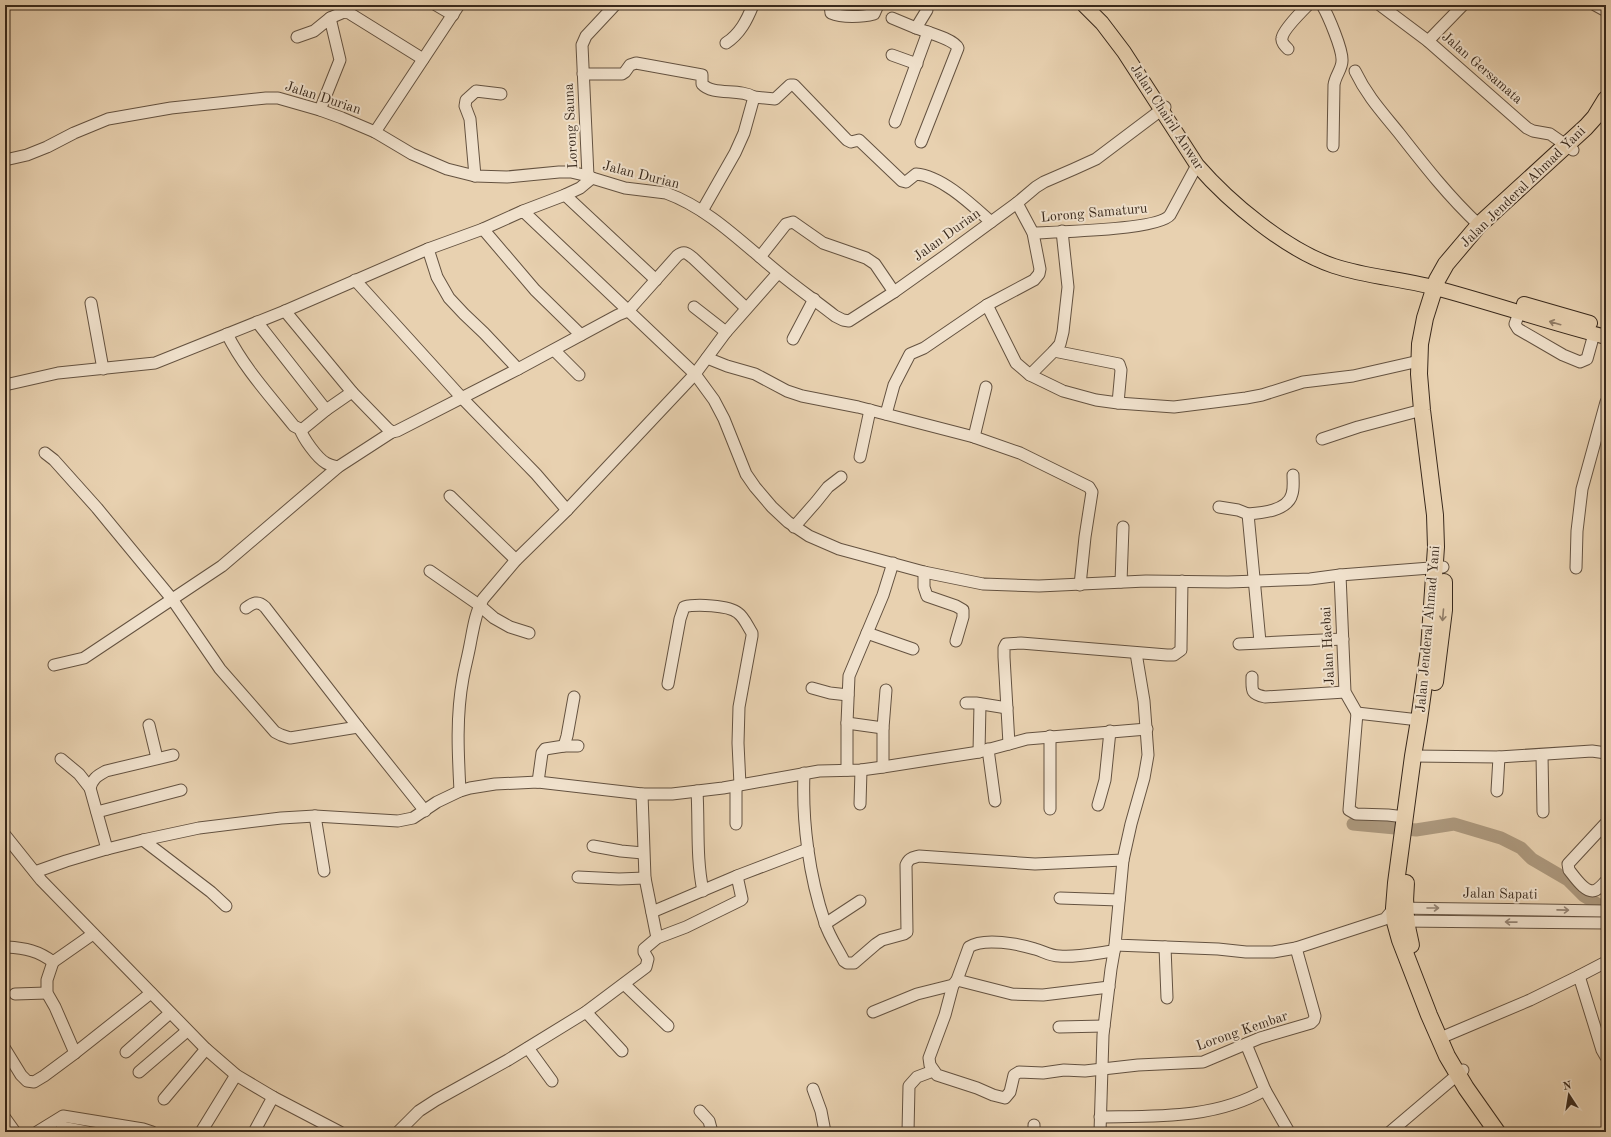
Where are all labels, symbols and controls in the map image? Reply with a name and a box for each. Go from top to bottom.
street label: Jalan Gersamata [1439,29,1525,107]
street label: Jalan Chairil Anwar [1128,62,1206,173]
street label: Jalan Durian [283,79,363,117]
street label: Lorong Sauna [562,83,580,169]
street label: Jalan Jenderal Ahmad Yani [1458,124,1588,250]
street label: Jalan Durian [601,159,681,191]
street label: Lorong Samaturu [1040,201,1149,225]
street label: Jalan Durian [911,206,983,264]
one-way arrow [1548,319,1561,326]
street label: Jalan Jenderal Ahmad Yani [1414,545,1442,713]
street label: Jalan Haebai [1319,606,1337,686]
one-way arrow [1440,608,1447,621]
street label: Jalan Sapati [1462,886,1538,902]
one-way arrow [1426,904,1439,912]
one-way arrow [1556,907,1569,914]
one-way arrow [1505,918,1518,926]
street label: Lorong Kembar [1194,1009,1290,1053]
north arrow [1549,1075,1589,1115]
text: N [1562,1080,1573,1093]

